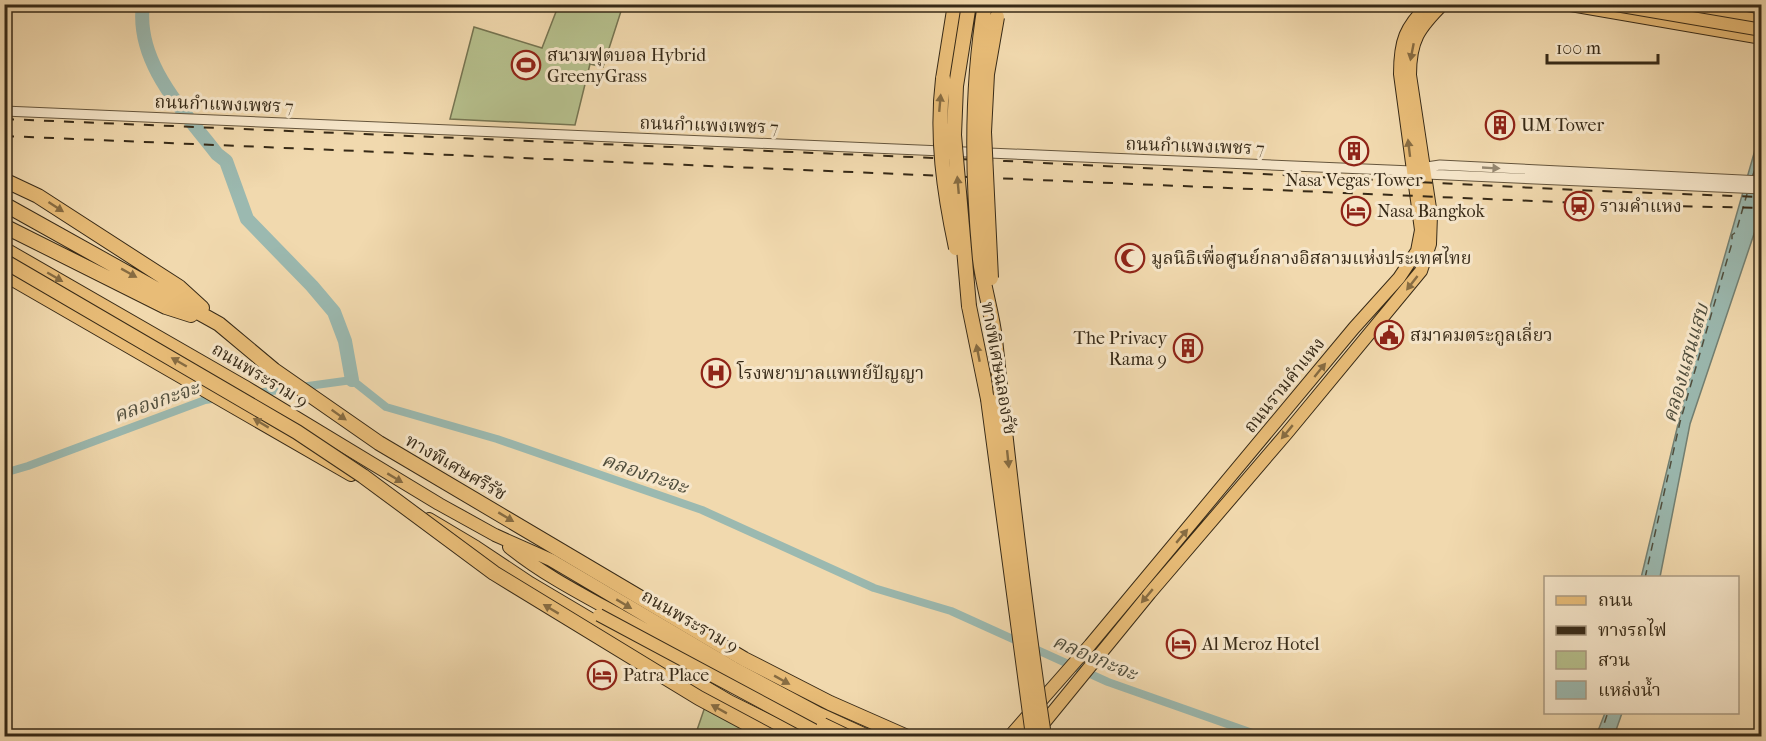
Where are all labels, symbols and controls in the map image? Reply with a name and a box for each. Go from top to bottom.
scale bar [1547,27,1658,65]
text: 100 m [1556,38,1601,59]
one-way arrow [1407,43,1416,62]
place label: สนามฟุตบอล Hybrid GreenyGrass [547,45,706,87]
sports icon: สนามฟุตบอล Hybrid GreenyGrass [510,49,542,81]
street label: ถนนกำแพงเพชร 7 [154,92,294,117]
one-way arrow [935,94,945,113]
building icon: UM Tower [1484,109,1516,141]
street label: ถนนกำแพงเพชร 7 [639,113,779,138]
place label: UM Tower [1521,115,1604,136]
street label: ถนนกำแพงเพชร 7 [1125,134,1265,159]
building icon: Nasa Vegas Tower [1338,135,1370,167]
one-way arrow [1405,138,1414,157]
one-way arrow [1481,163,1500,172]
place label: Nasa Vegas Tower [1285,170,1423,191]
one-way arrow [953,176,963,195]
station icon: รามคำแหง [1563,190,1595,222]
hotel icon: Nasa Bangkok [1340,195,1372,227]
place label: รามคำแหง [1600,196,1682,217]
place label: Nasa Bangkok [1377,201,1485,222]
one-way arrow [48,202,64,213]
mosque icon: มูลนิธิเพื่อศูนย์กลางอิสลามแห่งประเทศไทย [1114,242,1146,274]
place label: มูลนิธิเพื่อศูนย์กลางอิสลามแห่งประเทศไทย [1151,244,1472,269]
one-way arrow [121,268,137,279]
one-way arrow [47,272,63,283]
one-way arrow [1406,275,1418,290]
street label: ทางพิเศษฉลองรัช [977,300,1021,436]
water label: คลองแสนแสบ [1658,300,1714,425]
public building icon: สมาคมตระกูลเลี่ยว [1373,319,1405,351]
place label: สมาคมตระกูลเลี่ยว [1410,321,1553,346]
place label: The Privacy Rama 9 [1074,328,1168,370]
building icon: The Privacy Rama 9 [1172,332,1204,364]
street label: ถนนรามคำแหง [1240,333,1329,437]
street label: ถนนพระราม 9 [208,339,312,412]
one-way arrow [973,343,982,362]
one-way arrow [171,357,187,368]
hospital icon: โรงพยาบาลแพทย์ปัญญา [700,357,732,389]
place label: โรงพยาบาลแพทย์ปัญญา [736,360,924,384]
one-way arrow [1313,363,1326,378]
water label: คลองกะจะ [110,375,204,427]
one-way arrow [332,409,347,421]
one-way arrow [252,418,269,428]
one-way arrow [1281,424,1294,439]
street label: ทางพิเศษศรีรัช [402,430,510,505]
water label: คลองกะจะ [599,448,693,500]
one-way arrow [1003,450,1013,469]
one-way arrow [387,472,403,483]
one-way arrow [498,511,514,522]
one-way arrow [1175,529,1188,544]
legend [1544,576,1739,714]
street label: ถนนพระราม 9 [638,585,742,658]
one-way arrow [1141,589,1153,604]
text: ถนน [1598,590,1633,611]
one-way arrow [616,598,632,609]
one-way arrow [542,604,559,614]
text: ทางรถไฟ [1598,618,1667,641]
hotel icon: Al Meroz Hotel [1165,628,1197,660]
water label: คลองกะจะ [1049,629,1143,686]
place label: Al Meroz Hotel [1201,634,1319,655]
text: สวน [1598,650,1630,671]
hotel icon: Patra Place [586,659,618,691]
place label: Patra Place [623,665,709,686]
one-way arrow [774,675,791,685]
text: แหล่งน้ำ [1598,676,1661,701]
one-way arrow [711,703,727,714]

